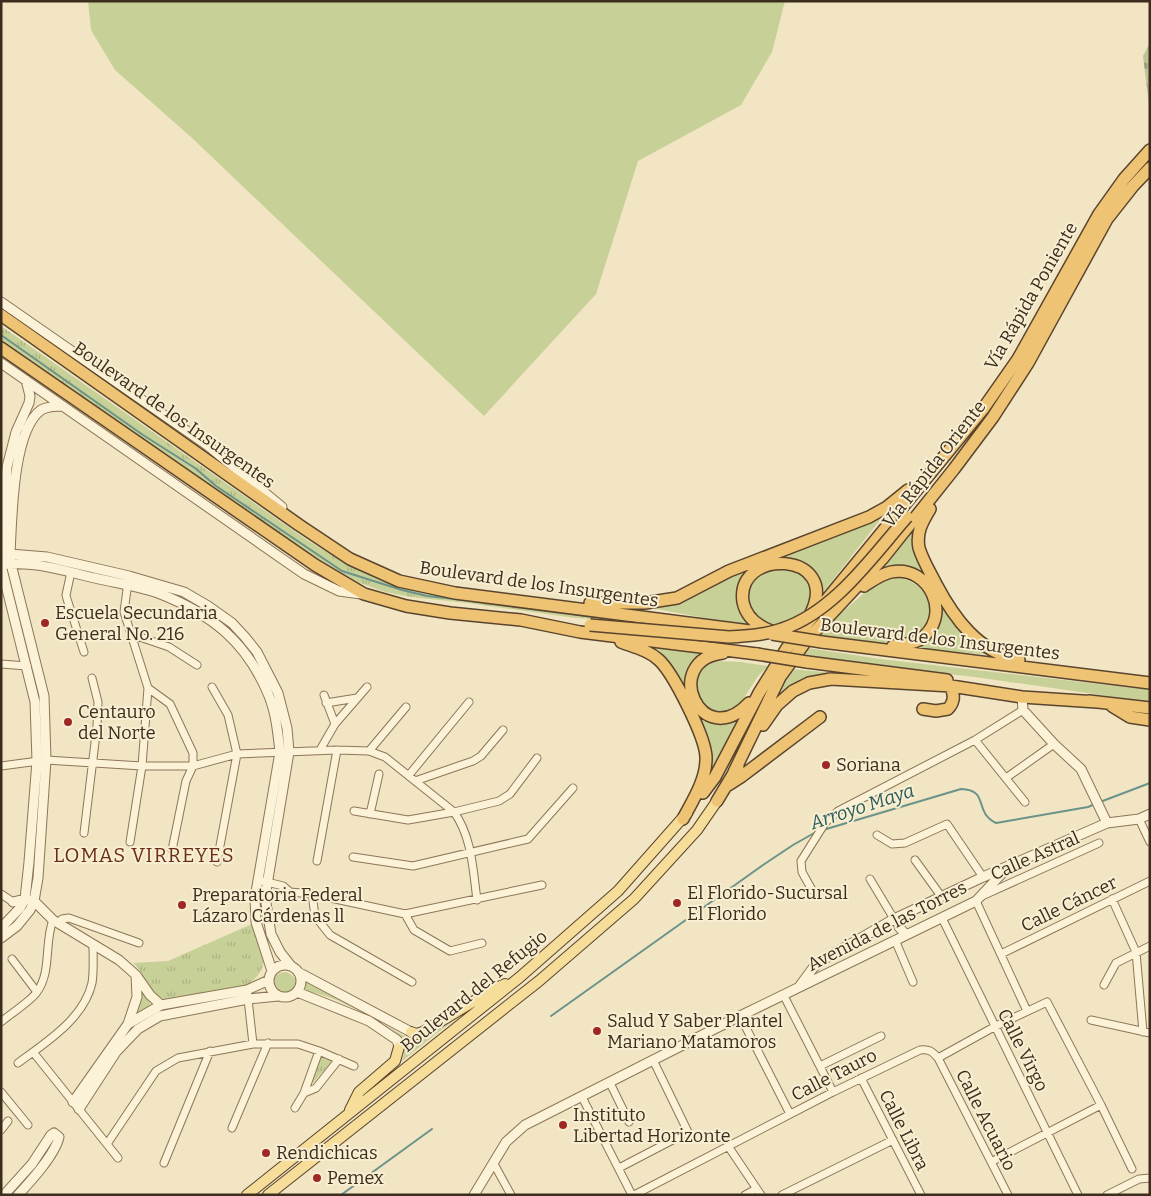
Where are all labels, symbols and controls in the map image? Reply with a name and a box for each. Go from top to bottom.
street label: Vía Rápida Poniente [980,218,1082,374]
street label: Boulevard de los Insurgentes [69,337,279,493]
street label: Vía Rápida Oriente [878,396,990,532]
street label: Boulevard de los Insurgentes [418,556,660,612]
place label: Escuela Secundaria General No. 216 [55,602,218,645]
street label: Boulevard de los Insurgentes [819,613,1061,665]
marker: Escuela Secundaria General No. 216 [39,617,51,629]
place label: Centauro del Norte [78,701,156,744]
marker: Centauro del Norte [62,716,74,728]
place label: Soriana [836,754,901,776]
marker: Soriana [820,759,832,771]
water label: Arroyo Maya [806,779,917,834]
street label: Calle Astral [987,827,1083,885]
district label: LOMAS VIRREYES [53,843,235,867]
street label: Calle Cáncer [1017,871,1121,937]
street label: Avenida de las Torres [803,876,971,976]
place label: El Florido-Sucursal El Florido [687,882,848,925]
place label: Preparatoria Federal Lázaro Cárdenas ll [192,884,363,927]
marker: El Florido-Sucursal El Florido [671,897,683,909]
marker: Preparatoria Federal Lázaro Cárdenas ll [176,899,188,911]
street label: Boulevard del Refugio [396,925,552,1057]
street label: Calle Virgo [993,1005,1053,1095]
place label: Salud Y Saber Plantel Mariano Matamoros [607,1010,783,1053]
marker: Salud Y Saber Plantel Mariano Matamoros [591,1025,603,1037]
street label: Calle Tauro [787,1044,881,1106]
street label: Calle Acuario [951,1066,1021,1174]
street label: Calle Libra [874,1086,934,1174]
place label: Instituto Libertad Horizonte [573,1104,731,1147]
marker: Instituto Libertad Horizonte [557,1119,569,1131]
place label: Rendichicas [276,1142,378,1164]
marker: Rendichicas [260,1147,272,1159]
place label: Pemex [327,1167,384,1189]
marker: Pemex [311,1172,323,1184]

